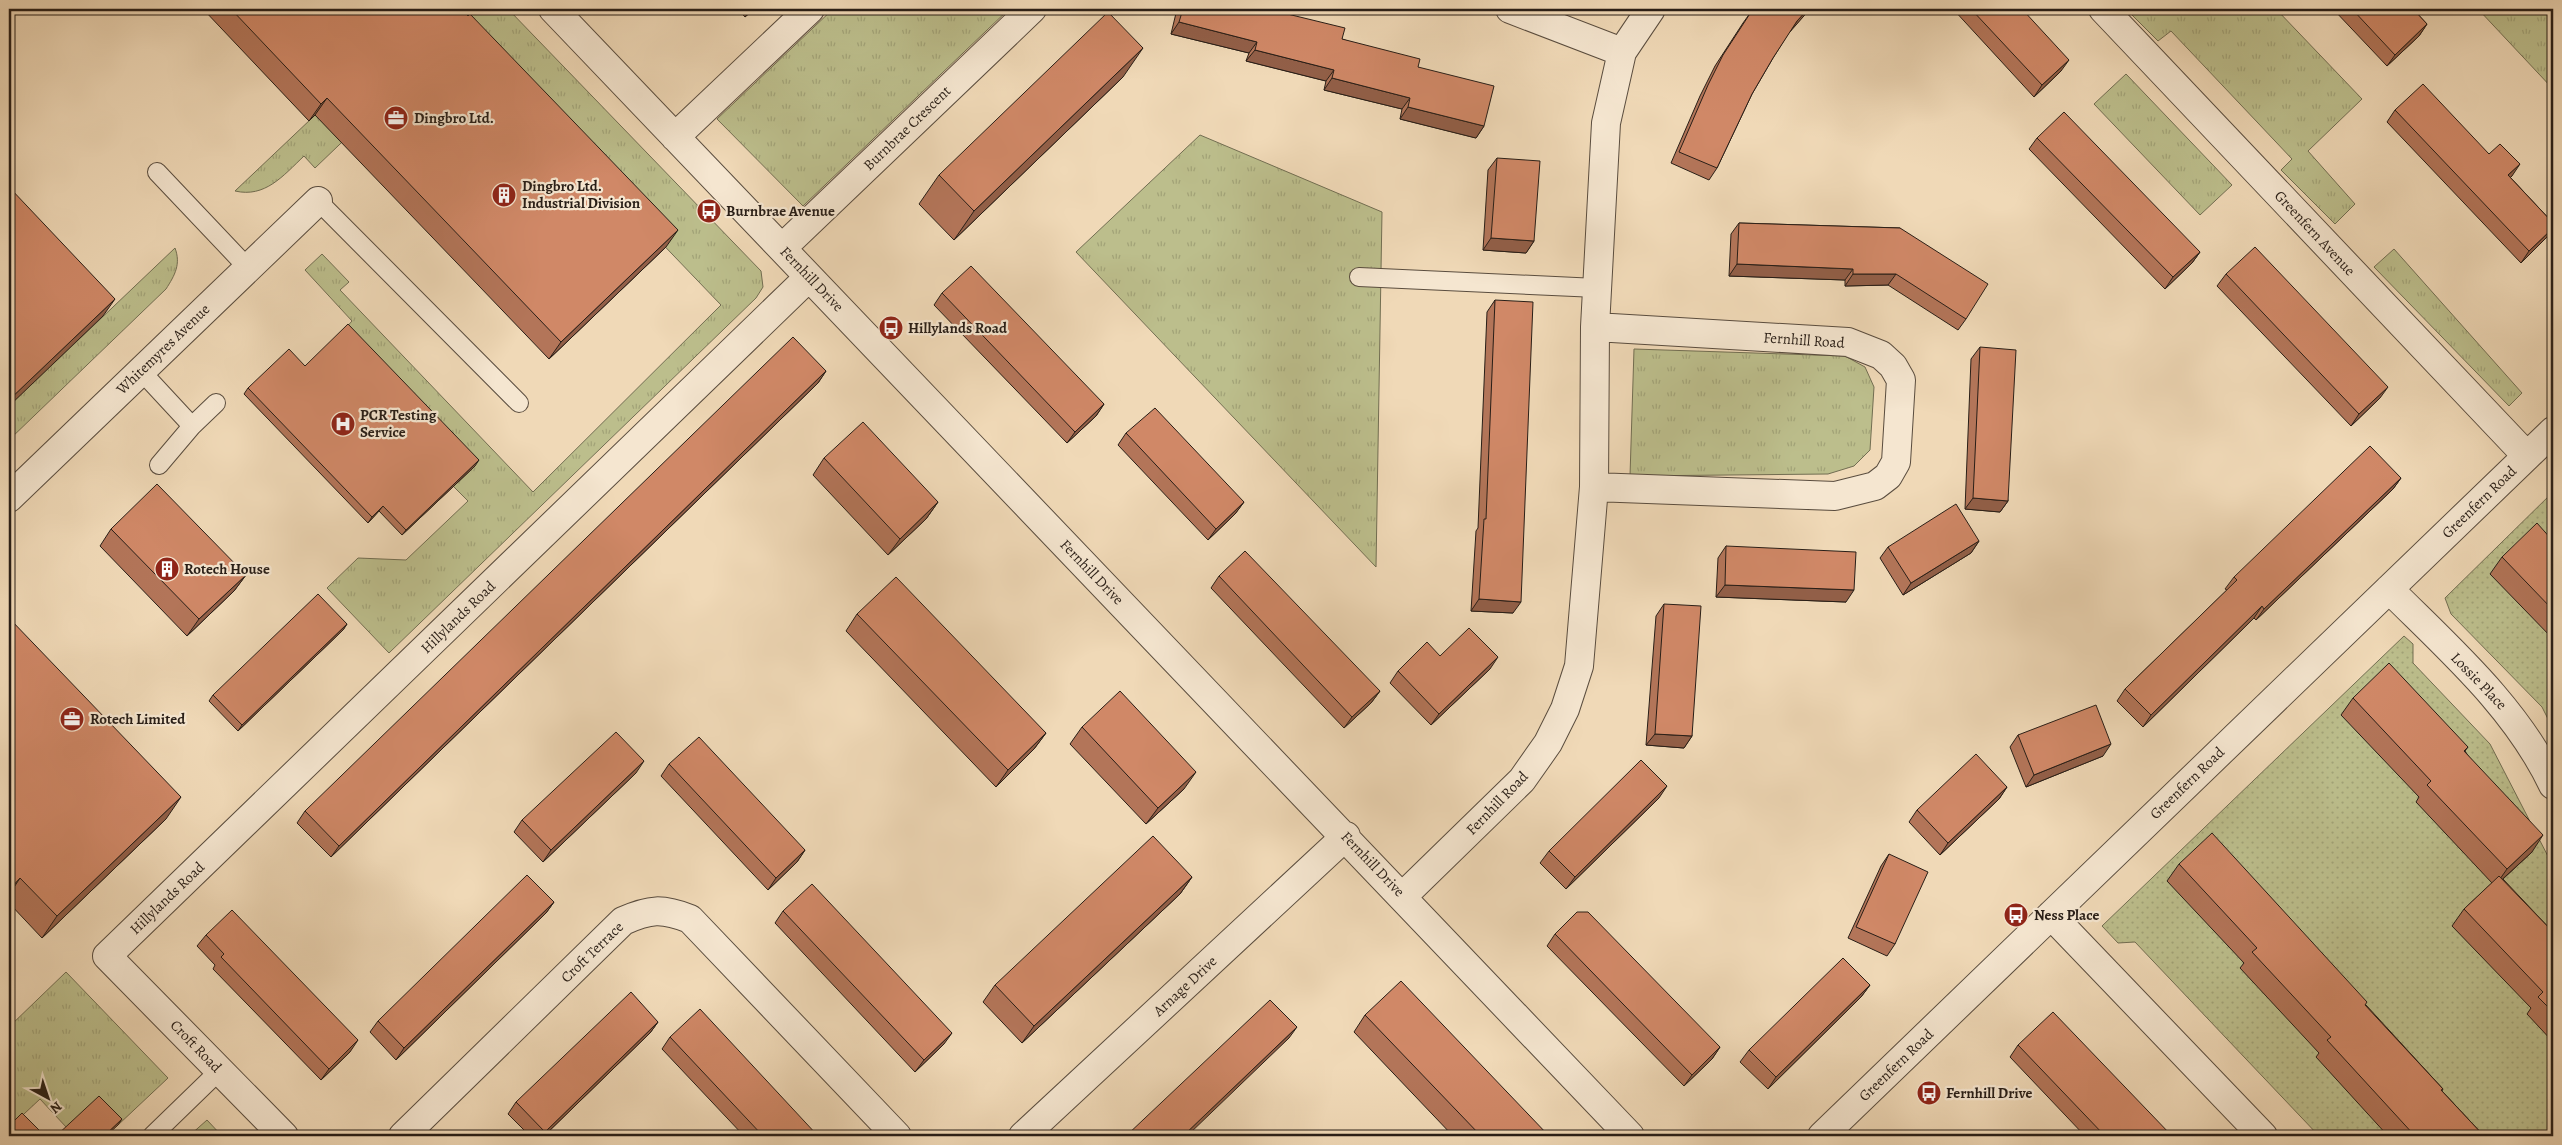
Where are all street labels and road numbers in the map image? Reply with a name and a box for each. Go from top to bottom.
street label: Burnbrae Crescent [859,81,955,175]
street label: Greenfern Avenue [2270,186,2360,280]
street label: Fernhill Drive [776,242,849,316]
street label: Whitemyres Avenue [111,299,214,399]
street label: Fernhill Road [1763,327,1846,353]
street label: Greenfern Road [2437,461,2521,543]
street label: Fernhill Drive [1056,535,1129,609]
street label: Hillylands Road [416,576,500,658]
street label: Lossie Place [2447,648,2512,714]
street label: Greenfern Road [2145,742,2229,824]
street label: Fernhill Road [1462,766,1533,839]
street label: Fernhill Drive [1337,827,1410,901]
street label: Hillylands Road [125,857,209,939]
street label: Croft Terrace [556,917,628,987]
street label: Arnage Drive [1148,951,1221,1021]
street label: Croft Road [166,1015,227,1077]
street label: Greenfern Road [1854,1024,1938,1106]

